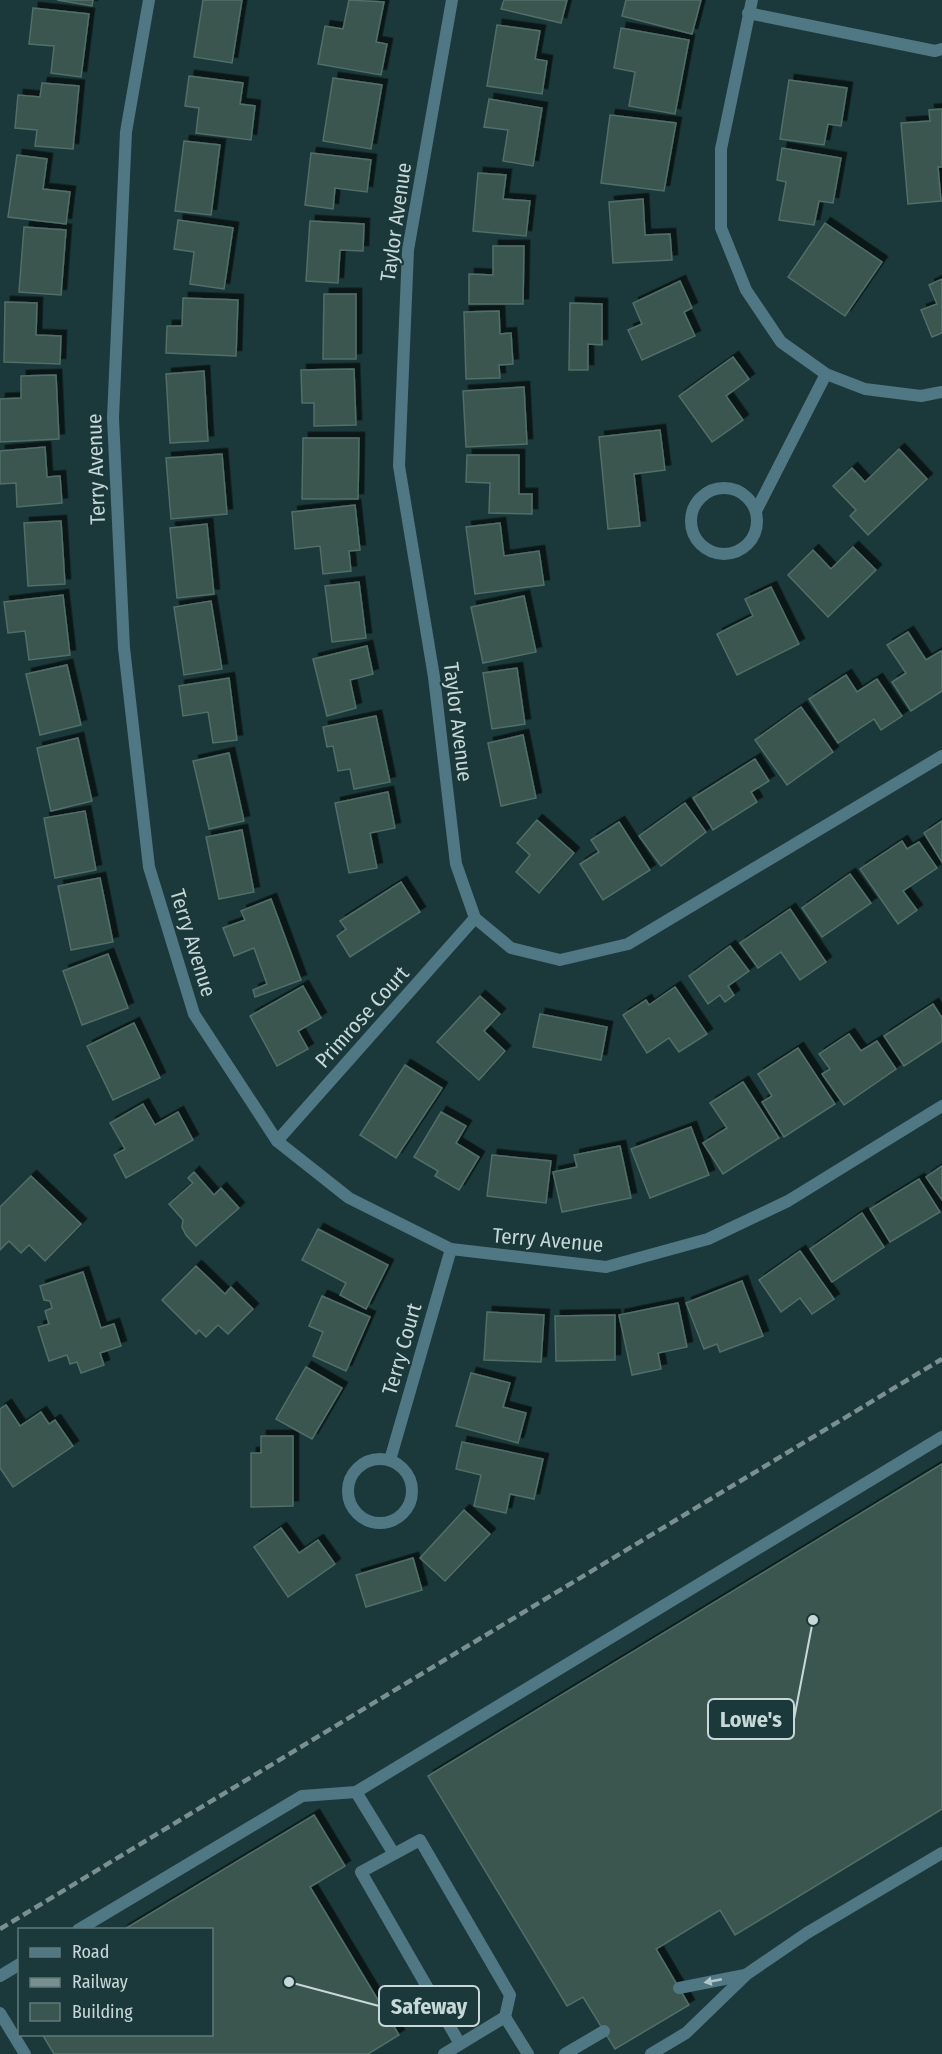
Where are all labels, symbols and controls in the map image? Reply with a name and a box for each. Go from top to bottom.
street label: Taylor Avenue [375,161,417,283]
street label: Terry Avenue [81,413,111,525]
street label: Taylor Avenue [438,661,478,783]
street label: Terry Avenue [164,886,222,1000]
street label: Primrose Court [310,961,415,1073]
street label: Terry Avenue [492,1222,604,1258]
street label: Terry Court [376,1300,428,1398]
callout: Lowe's [708,1699,794,1739]
text: Lowe's [720,1706,782,1733]
legend [18,1928,213,2036]
text: Road [72,1941,109,1963]
text: Railway [72,1971,128,1993]
one-way arrow [703,1977,722,1986]
callout: Safeway [379,1986,479,2026]
text: Safeway [391,1993,468,2020]
text: Building [72,2001,133,2023]

